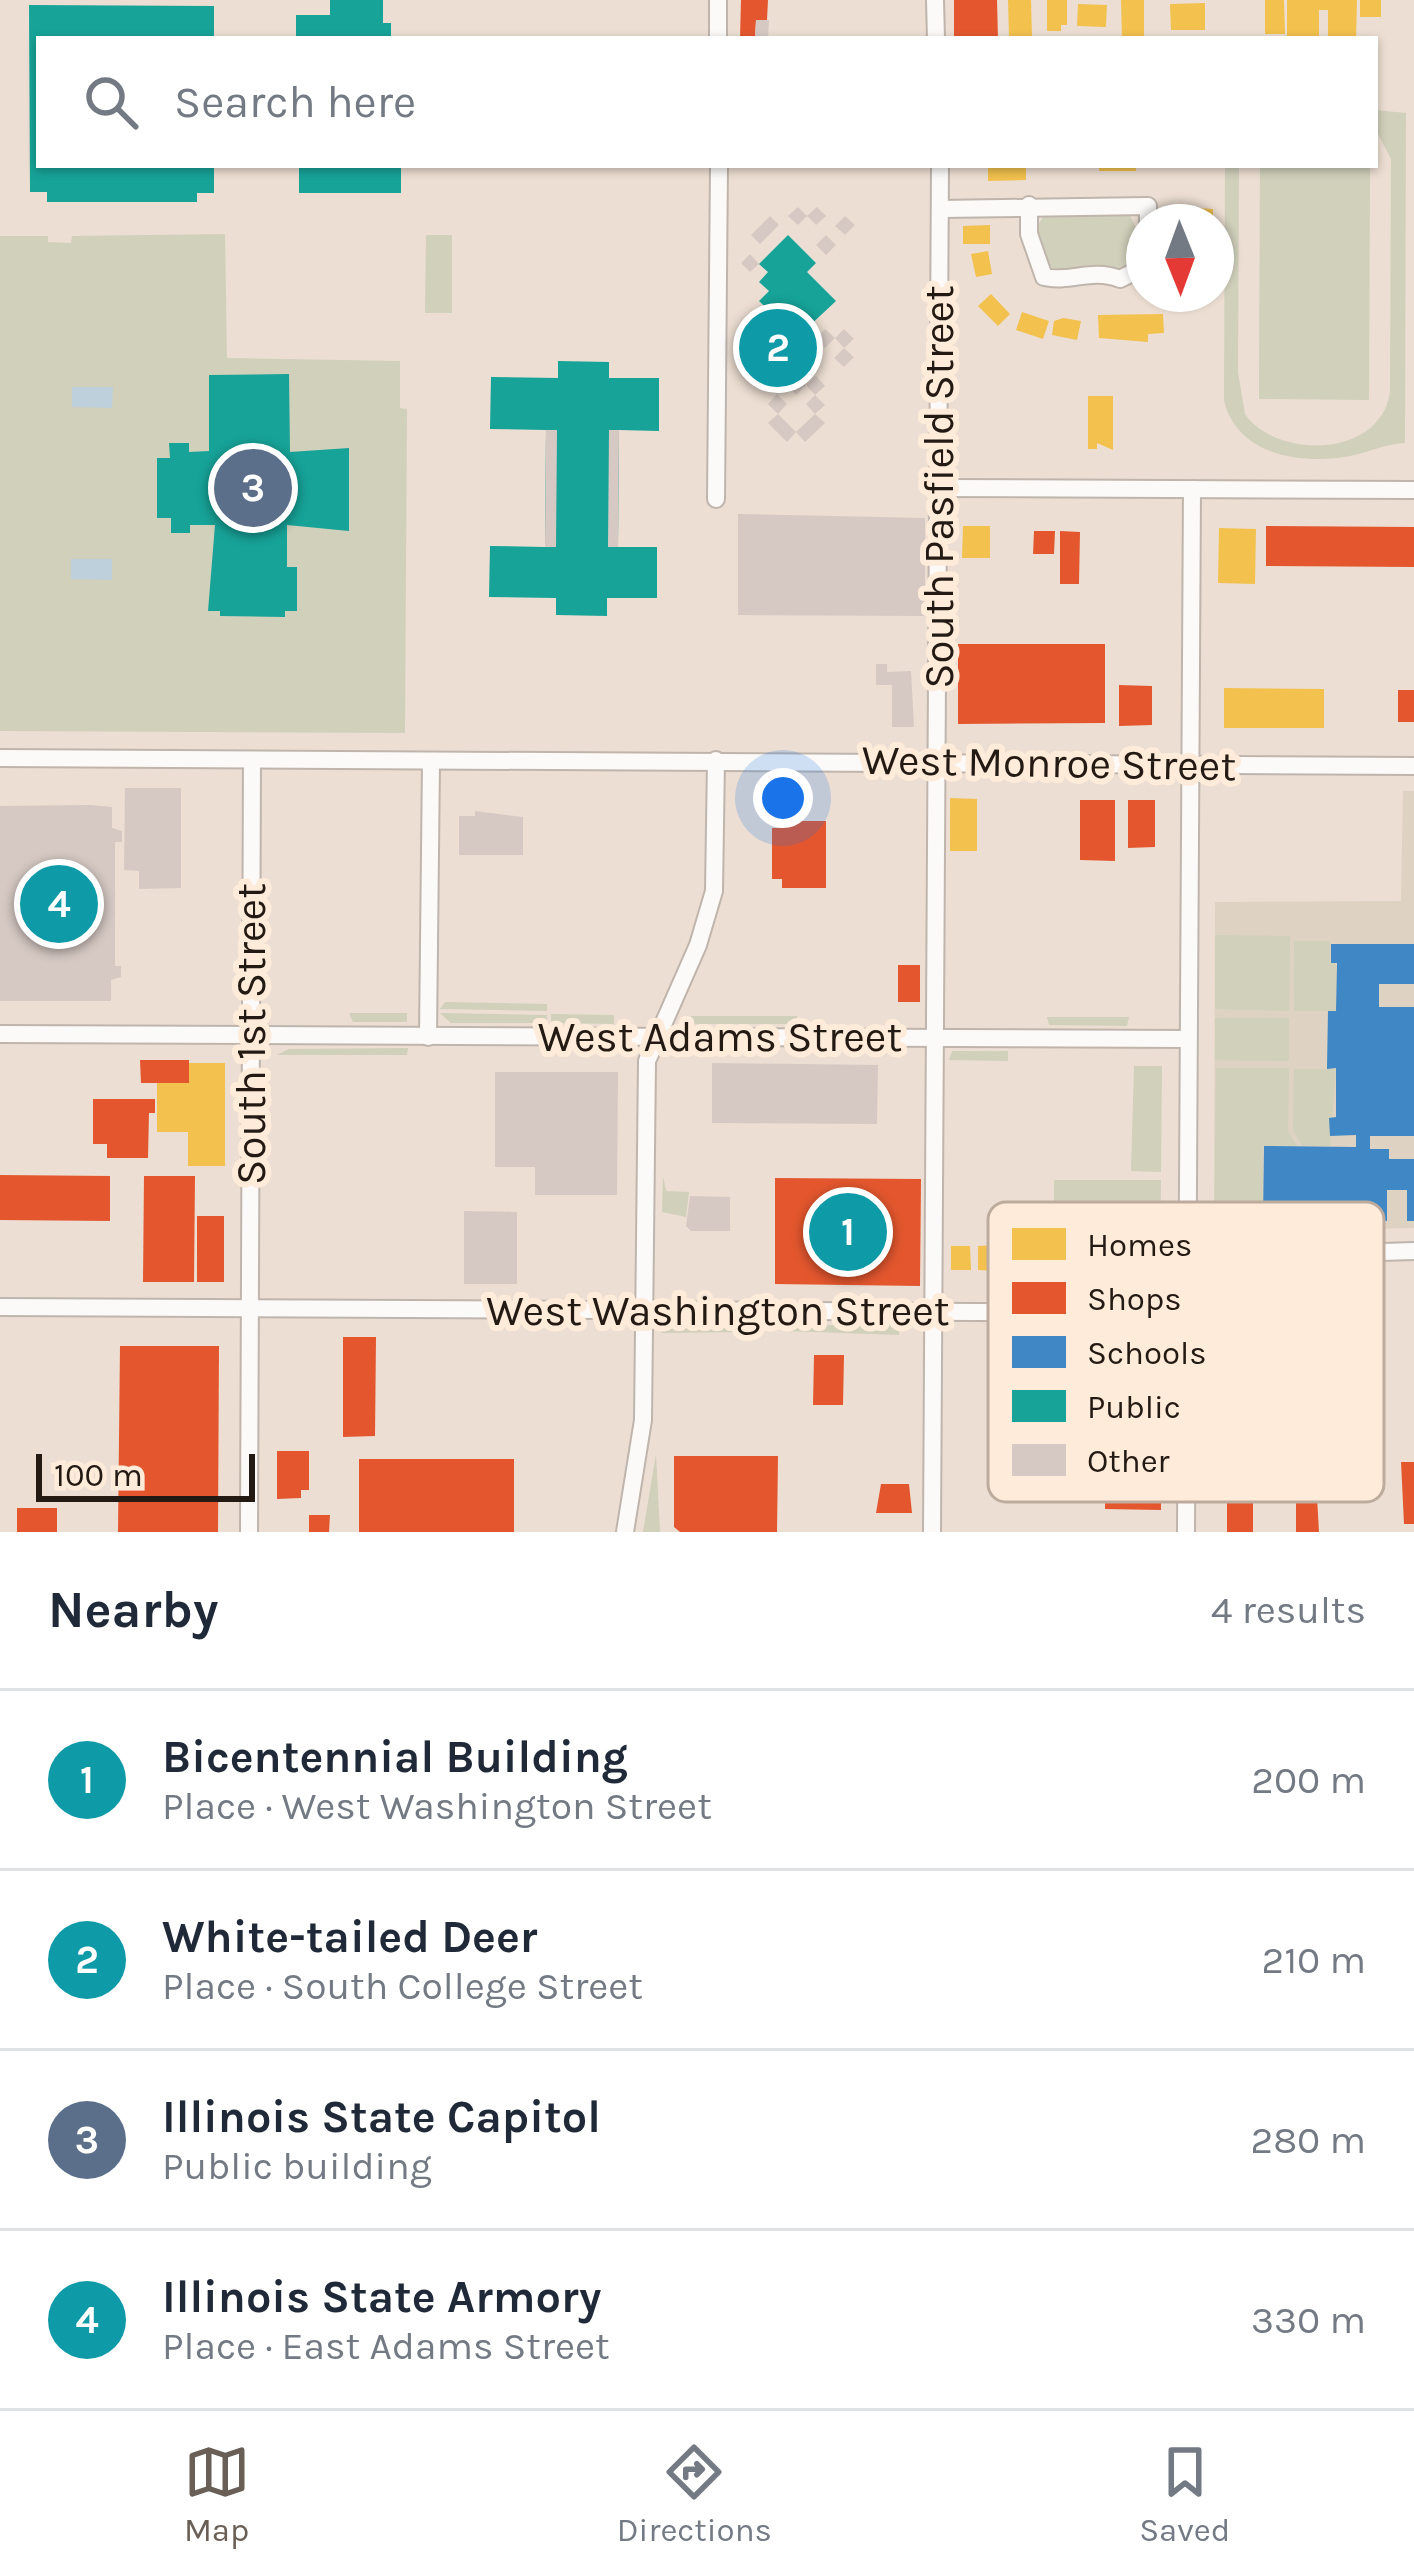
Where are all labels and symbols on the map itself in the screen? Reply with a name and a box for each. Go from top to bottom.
north arrow [1126,204,1234,312]
street label: South Pasfield Street [914,285,964,689]
pin: 2 [739,303,817,393]
pin: 3 [214,443,292,533]
street label: West Monroe Street [861,735,1237,791]
your location [753,768,813,828]
pin: 4 [20,859,98,949]
street label: South 1st Street [226,883,276,1185]
street label: West Adams Street [538,1012,902,1062]
pin: 1 [809,1187,887,1277]
legend [988,1202,1384,1502]
text: Homes [1087,1226,1192,1264]
text: Shops [1087,1280,1182,1318]
street label: West Washington Street [486,1286,950,1336]
text: Schools [1087,1334,1207,1372]
text: Public [1087,1388,1181,1426]
text: Other [1087,1442,1170,1480]
scale bar [36,1448,255,1501]

